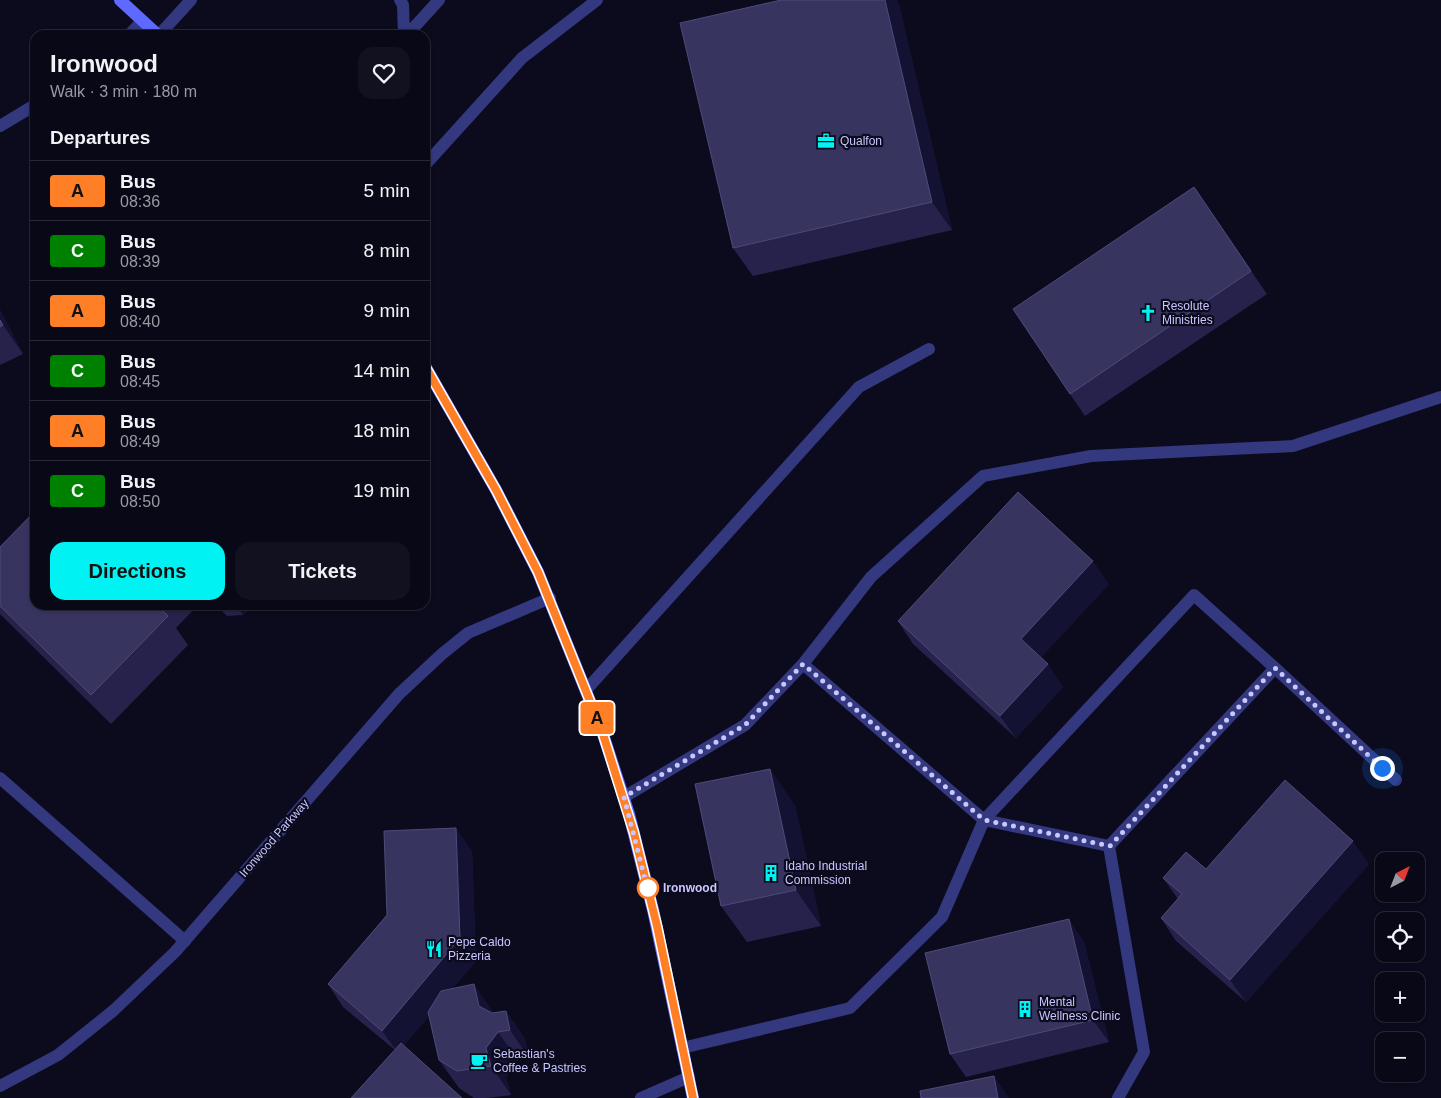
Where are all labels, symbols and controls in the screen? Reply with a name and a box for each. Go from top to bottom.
button: heart [358,47,410,99]
text: Ironwood [50,50,158,77]
text: Walk · 3 min · 180 m [50,83,197,100]
text: Departures [50,127,150,148]
office icon: Qualfon [816,131,836,151]
place label: Qualfon [840,134,882,148]
text: Bus [120,171,156,192]
text: 5 min [364,180,410,201]
text: A [71,181,84,201]
text: 08:36 [120,193,160,210]
text: Bus [120,231,156,252]
text: 8 min [364,240,410,261]
text: C [71,241,84,261]
text: 08:39 [120,253,160,270]
text: Bus [120,291,156,312]
place label: Resolute Ministries [1162,299,1213,327]
text: 9 min [364,300,410,321]
text: A [71,301,84,321]
church icon: Resolute Ministries [1138,303,1158,323]
text: 08:40 [120,313,160,330]
text: Bus [120,351,156,372]
text: 14 min [353,360,410,381]
text: C [71,361,84,381]
text: 08:45 [120,373,160,390]
text: Bus [120,411,156,432]
text: 18 min [353,420,410,441]
text: A [71,421,84,441]
text: 08:49 [120,433,160,450]
text: Bus [120,471,156,492]
text: 19 min [353,480,410,501]
text: C [71,481,84,501]
text: 08:50 [120,493,160,510]
button: Directions [50,542,225,600]
button: Tickets [235,542,410,600]
line badge: A [581,702,613,734]
text: A [591,708,604,728]
your location [1370,756,1395,781]
street label: Ironwood Parkway [236,796,312,880]
north arrow [1375,852,1425,902]
map controls [1375,852,1425,1082]
place label: Idaho Industrial Commission [785,859,867,887]
building icon: Idaho Industrial Commission [761,863,781,883]
marker: Ironwood [637,877,659,899]
place label: Ironwood [663,881,717,895]
button: locate [1375,912,1425,962]
place label: Pepe Caldo Pizzeria [448,935,511,963]
restaurant icon: Pepe Caldo Pizzeria [424,939,444,959]
button: + [1375,972,1425,1022]
place label: Mental Wellness Clinic [1039,995,1120,1023]
building icon: Mental Wellness Clinic [1015,999,1035,1019]
button: − [1375,1032,1425,1082]
place label: Sebastian's Coffee & Pastries [493,1047,586,1075]
cafe icon: Sebastian's Coffee & Pastries [469,1051,489,1071]

